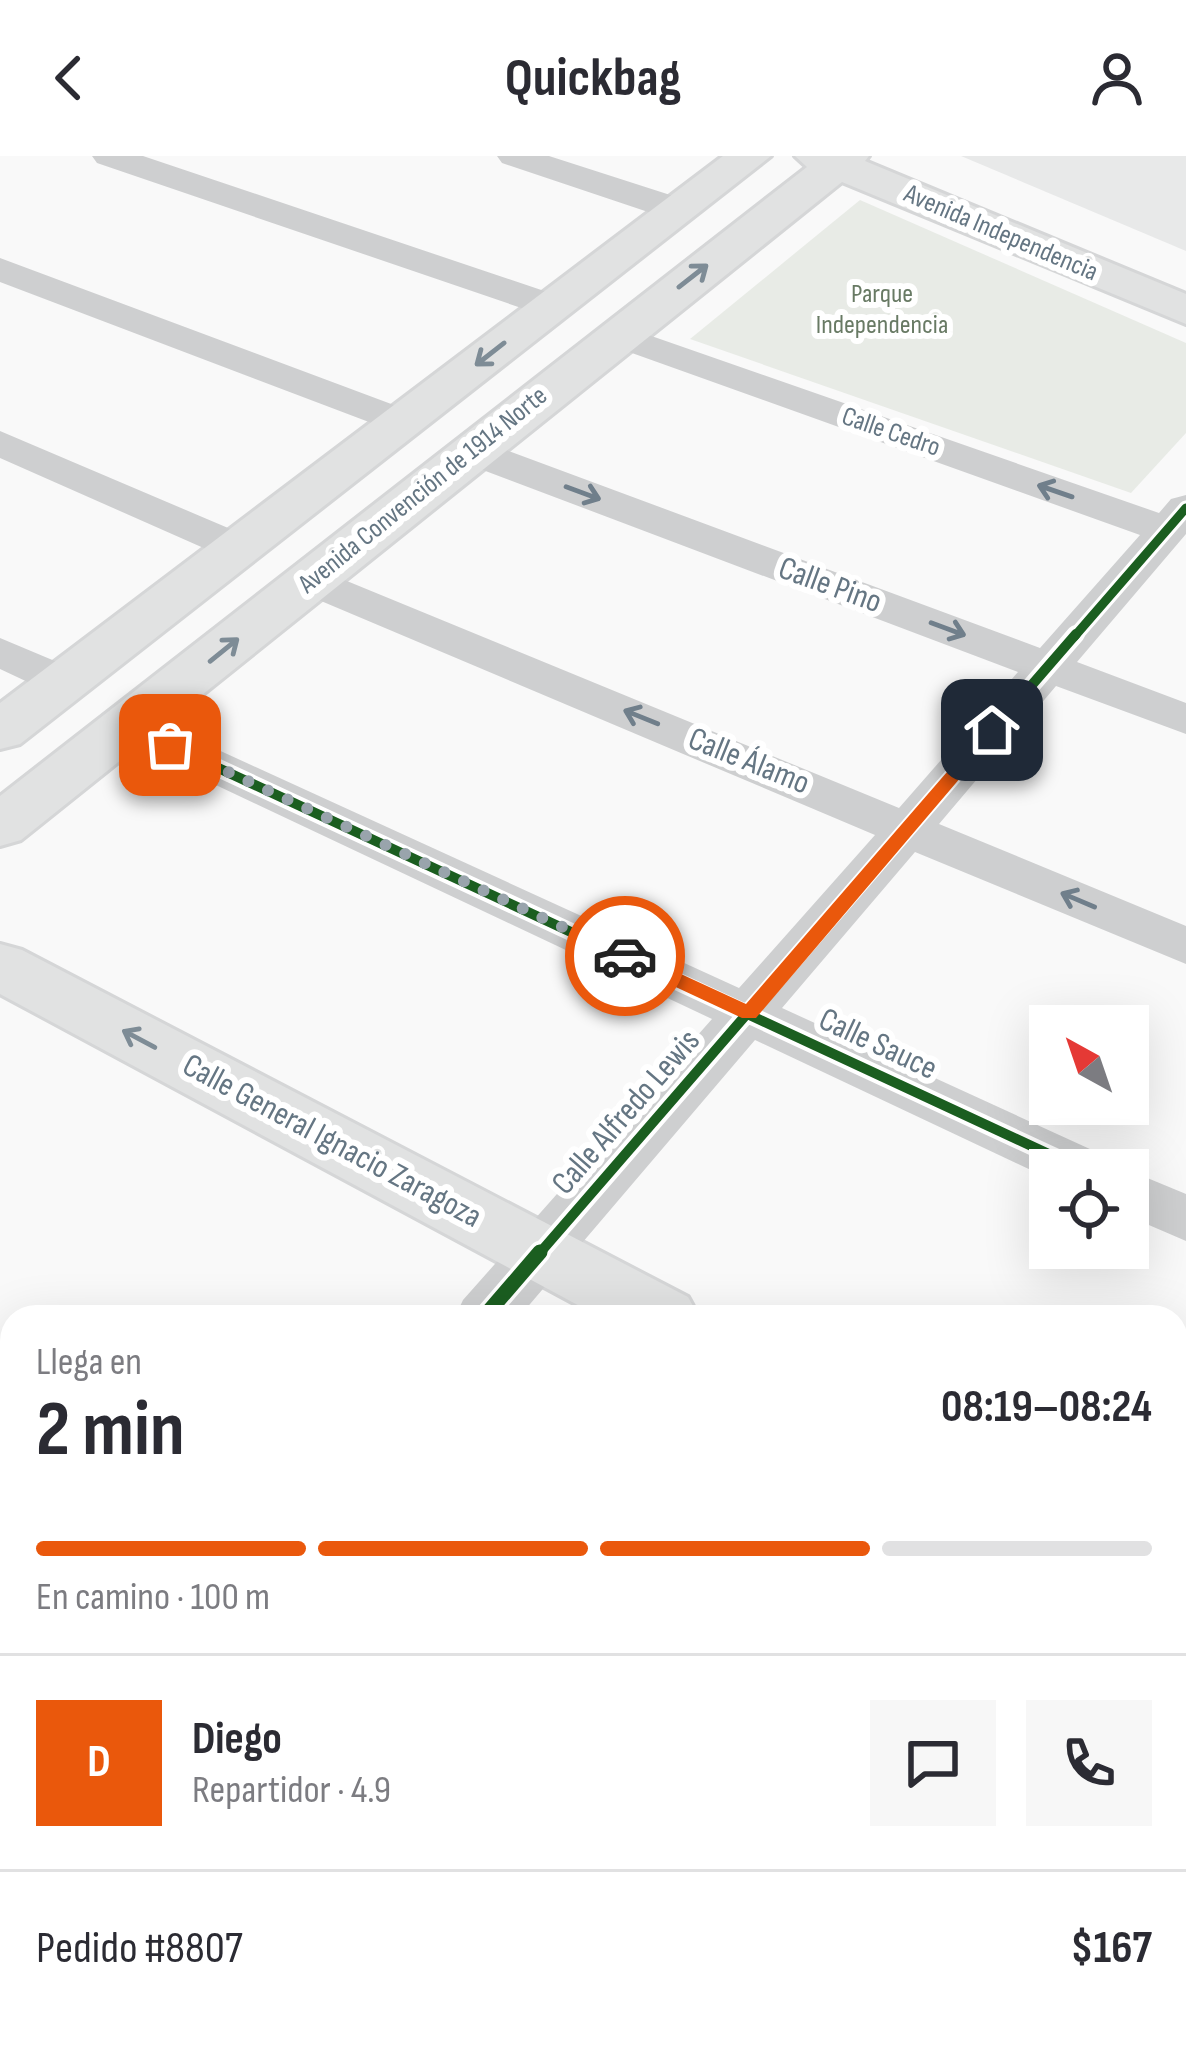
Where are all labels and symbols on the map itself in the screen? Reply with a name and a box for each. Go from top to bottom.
street label: Avenida Independencia [898,177,1103,288]
one-way arrow [677,263,709,290]
park label: Parque Independencia [816,278,948,341]
one-way arrow [475,340,507,367]
street label: Avenida Convención de 1914 Norte [291,380,554,601]
street label: Calle Cedro [838,400,944,464]
one-way arrow [1038,479,1075,500]
one-way arrow [563,484,600,505]
street label: Calle Pino [773,548,887,622]
one-way arrow [929,619,966,641]
one-way arrow [207,637,239,664]
pin [941,679,1043,781]
pin [119,694,221,796]
one-way arrow [623,705,660,726]
street label: Calle Álamo [683,719,815,803]
one-way arrow [1061,888,1098,909]
courier [565,896,685,1016]
street label: Calle Sauce [812,999,944,1089]
north arrow [1029,1005,1149,1125]
street label: Calle Alfredo Lewis [543,1021,709,1203]
one-way arrow [123,1027,158,1050]
street label: Calle General Ignacio Zaragoza [176,1045,488,1237]

